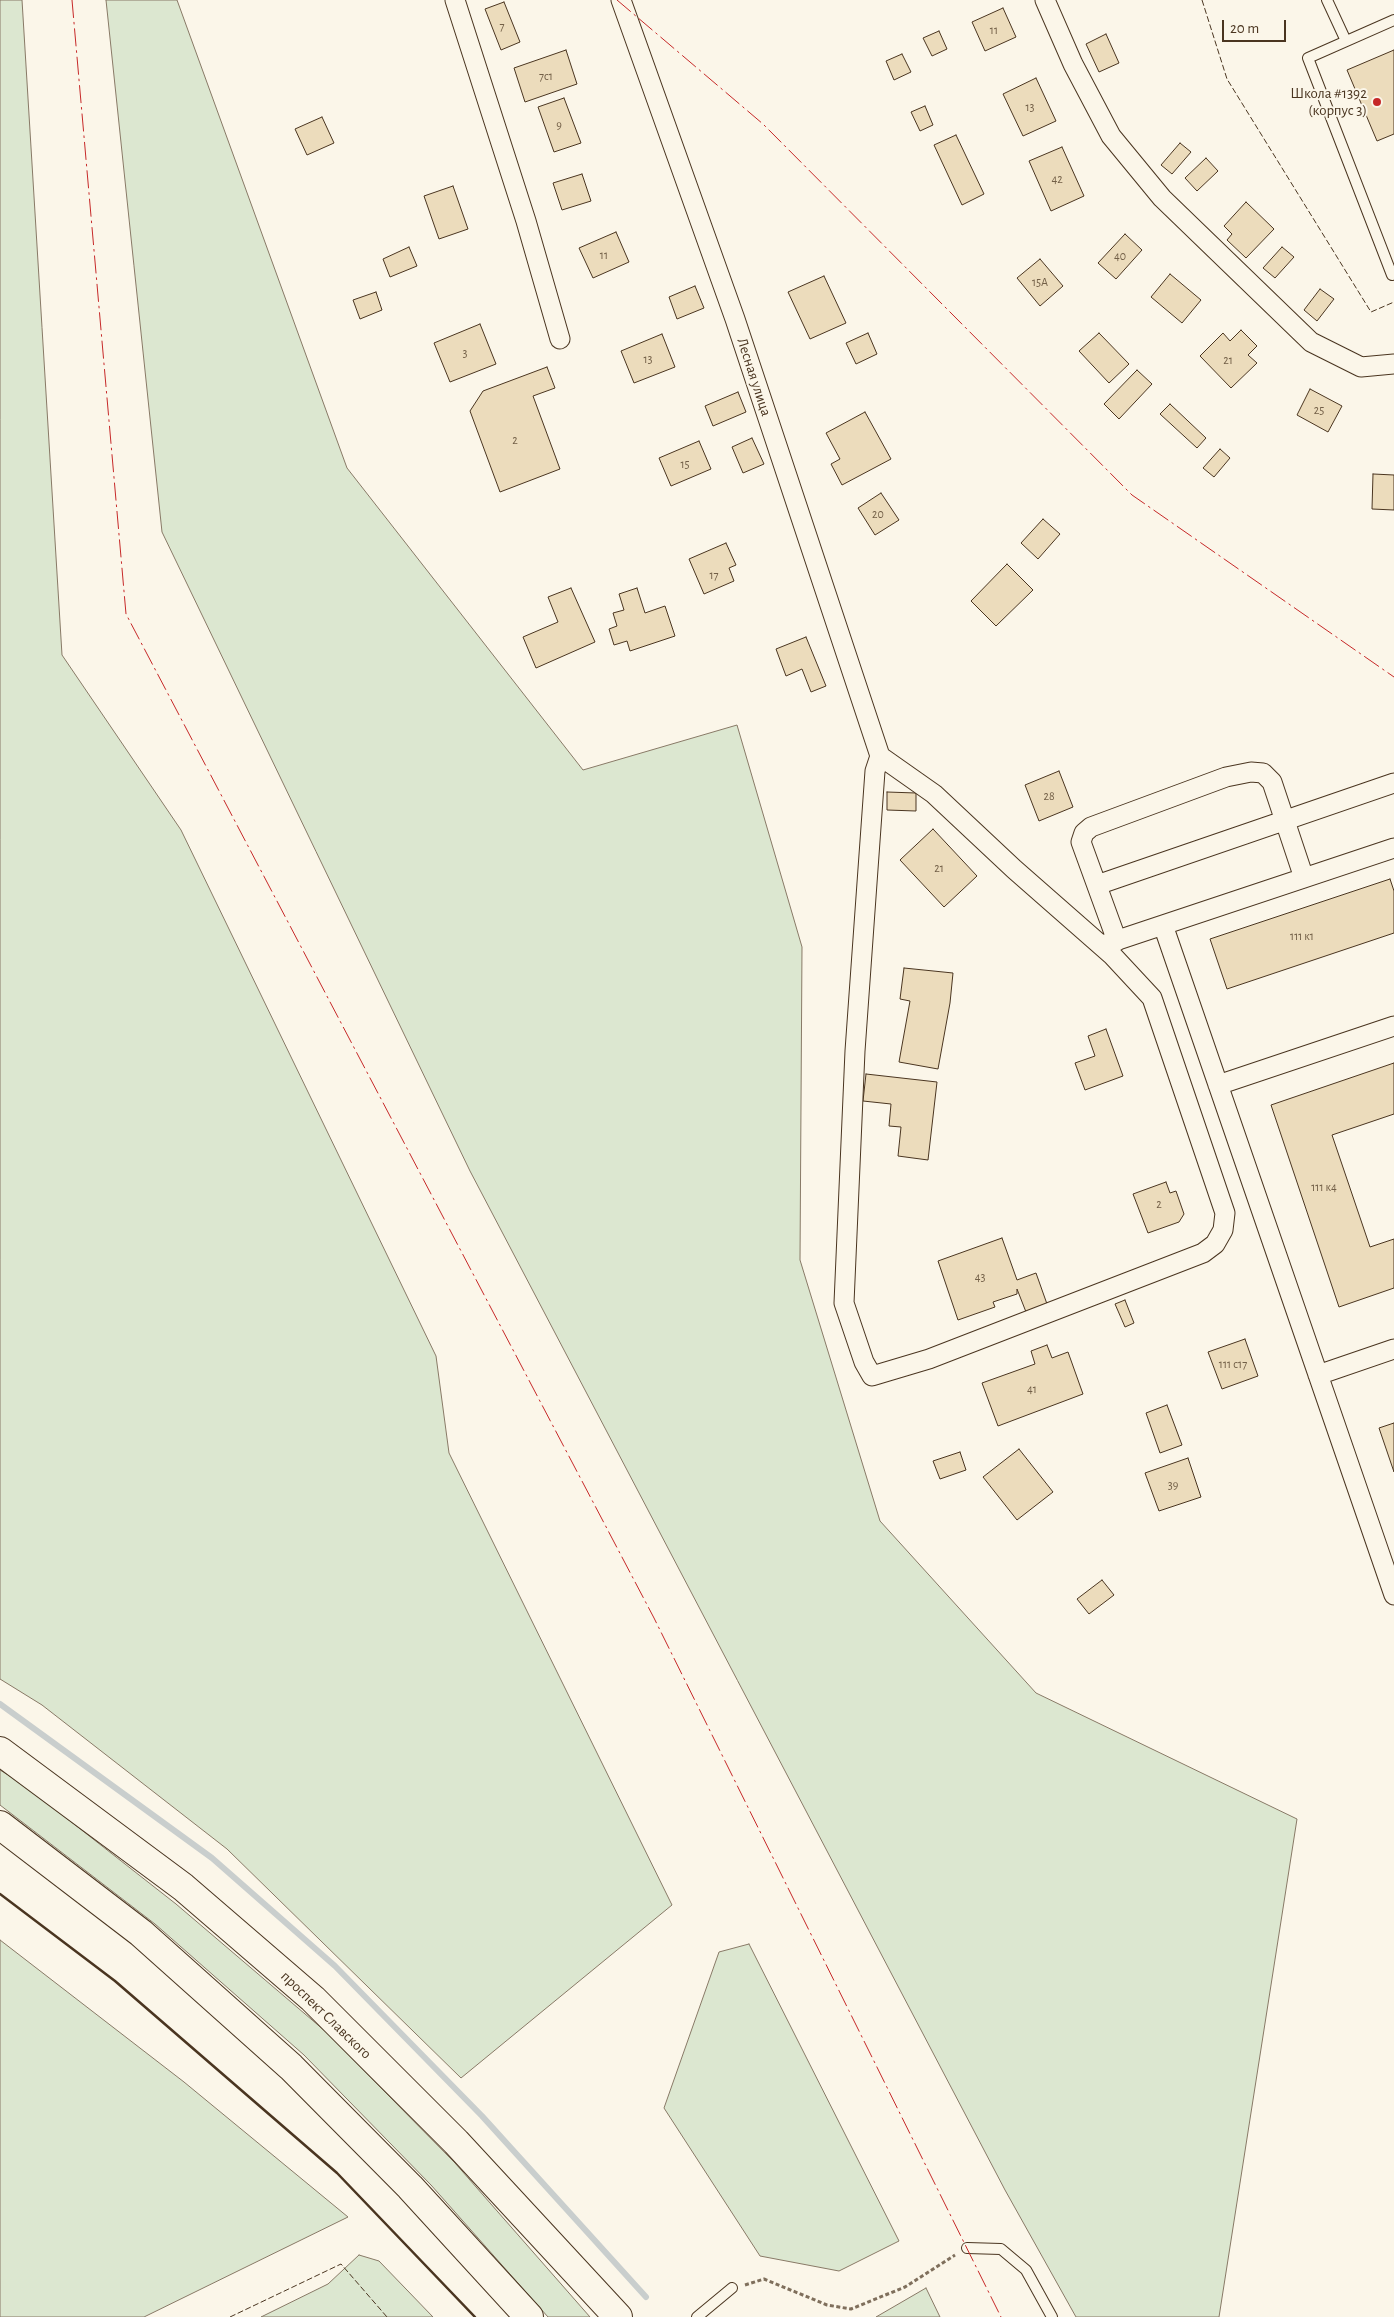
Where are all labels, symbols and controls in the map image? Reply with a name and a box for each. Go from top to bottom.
scale bar [1224,10,1288,42]
house number: 7 [499,19,505,33]
text: 20 m [1230,21,1259,36]
house number: 11 [990,23,998,37]
house number: 7с1 [539,69,553,83]
place label: Школа #1392 (корпус 3) [1290,84,1367,119]
marker: Школа #1392 (корпус 3) [1371,96,1383,108]
house number: 13 [1025,100,1035,114]
house number: 9 [556,118,562,132]
house number: 42 [1051,172,1063,186]
house number: 11 [600,248,608,262]
house number: 40 [1114,249,1126,263]
house number: 15А [1032,275,1048,289]
street label: Лесная улица [733,336,775,418]
house number: 3 [463,346,467,360]
house number: 13 [643,352,653,366]
house number: 21 [1223,353,1233,367]
house number: 25 [1314,403,1324,417]
house number: 2 [512,433,518,447]
house number: 15 [680,457,690,471]
house number: 20 [872,507,884,521]
house number: 17 [709,568,719,582]
house number: 28 [1043,789,1055,803]
house number: 21 [934,861,944,875]
house number: 111 к1 [1290,929,1314,943]
house number: 111 к4 [1311,1180,1337,1194]
house number: 2 [1156,1197,1162,1211]
house number: 43 [975,1270,985,1284]
house number: 111 с17 [1219,1357,1247,1371]
house number: 41 [1027,1382,1037,1396]
house number: 39 [1168,1478,1178,1492]
street label: проспект Славского [277,1967,375,2063]

